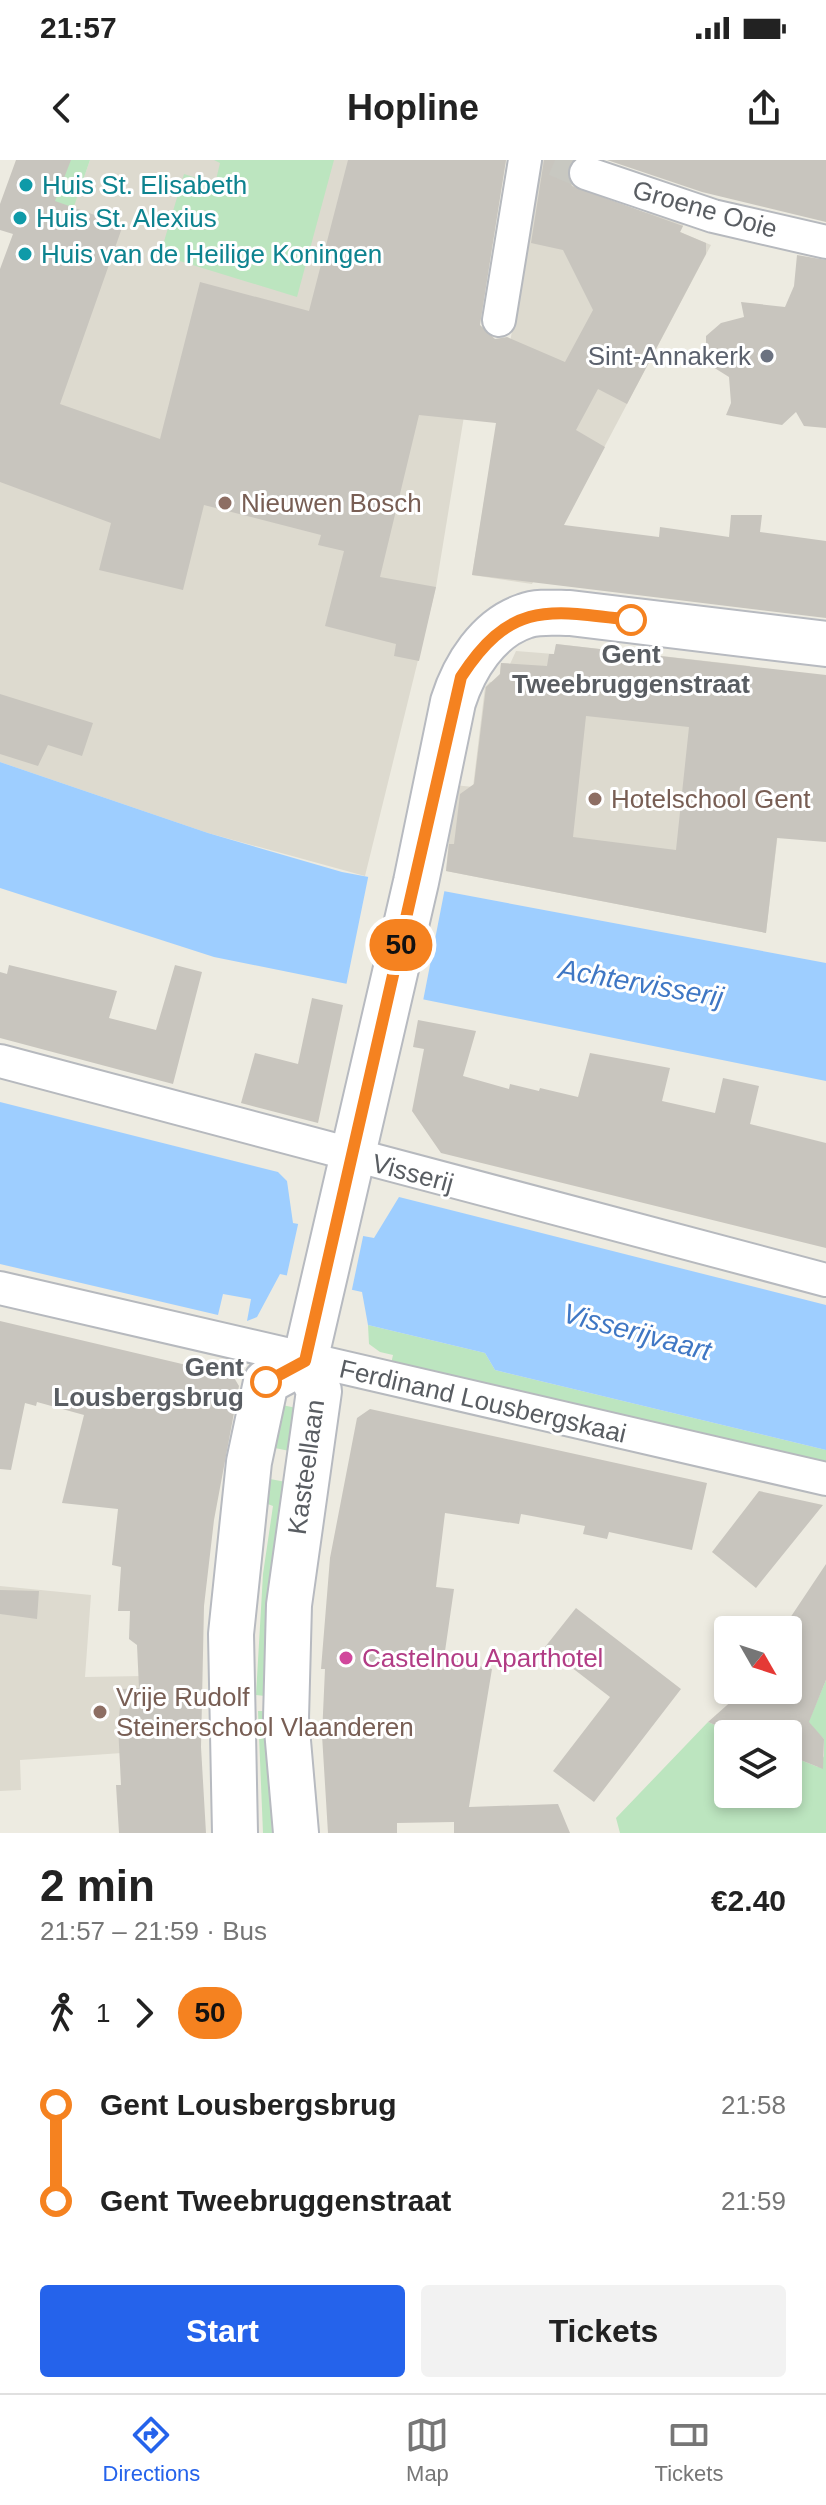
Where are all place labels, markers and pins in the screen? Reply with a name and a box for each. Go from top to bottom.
place label: Huis St. Elisabeth [42,170,247,200]
marker: Huis St. Elisabeth [17,176,35,194]
place label: Huis St. Alexius [36,203,217,233]
marker: Huis St. Alexius [11,209,29,227]
place label: Huis van de Heilige Koningen [41,239,382,269]
marker: Huis van de Heilige Koningen [16,245,34,263]
place label: Sint-Annakerk [588,341,752,371]
marker: Sint-Annakerk [758,347,776,365]
place label: Nieuwen Bosch [241,488,422,518]
marker: Nieuwen Bosch [216,494,234,512]
marker: Gent Tweebruggenstraat [616,605,646,635]
place label: Gent Tweebruggenstraat [512,639,750,699]
place label: Hotelschool Gent [611,784,811,814]
marker: Hotelschool Gent [586,790,604,808]
place label: Gent Lousbergsbrug [53,1352,244,1412]
marker: Gent Lousbergsbrug [251,1367,281,1397]
place label: Castelnou Aparthotel [362,1643,603,1673]
marker: Castelnou Aparthotel [337,1649,355,1667]
place label: Vrije Rudolf Steinerschool Vlaanderen [116,1682,414,1742]
marker: Vrije Rudolf Steinerschool Vlaanderen [91,1703,109,1721]

